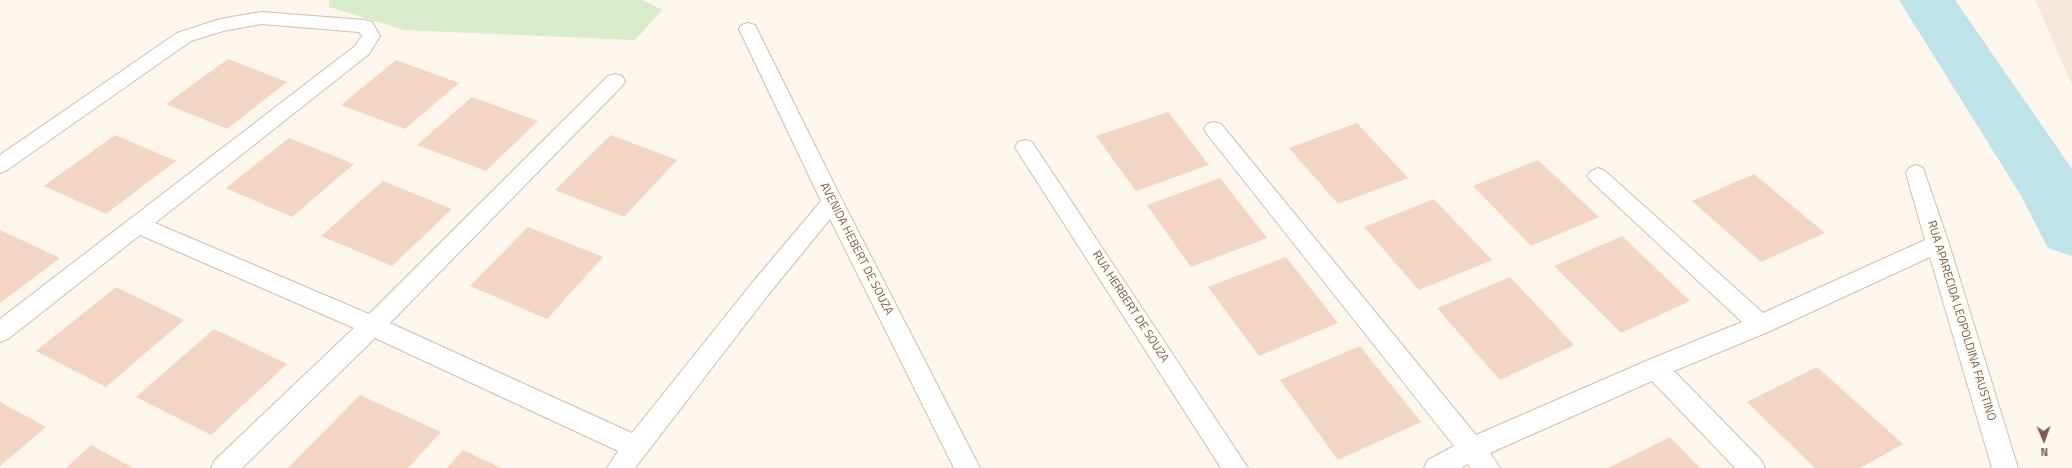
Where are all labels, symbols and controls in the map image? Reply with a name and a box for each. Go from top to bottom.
street label: AVENIDA HEBERT DE SOUZA [816,180,896,318]
street label: RUA APARECIDA LEOPOLDINA FAUSTINO [1924,219,1998,423]
street label: RUA HERBERT DE SOUZA [1089,249,1171,365]
north arrow [2024,420,2064,460]
text: N [2040,444,2049,460]

